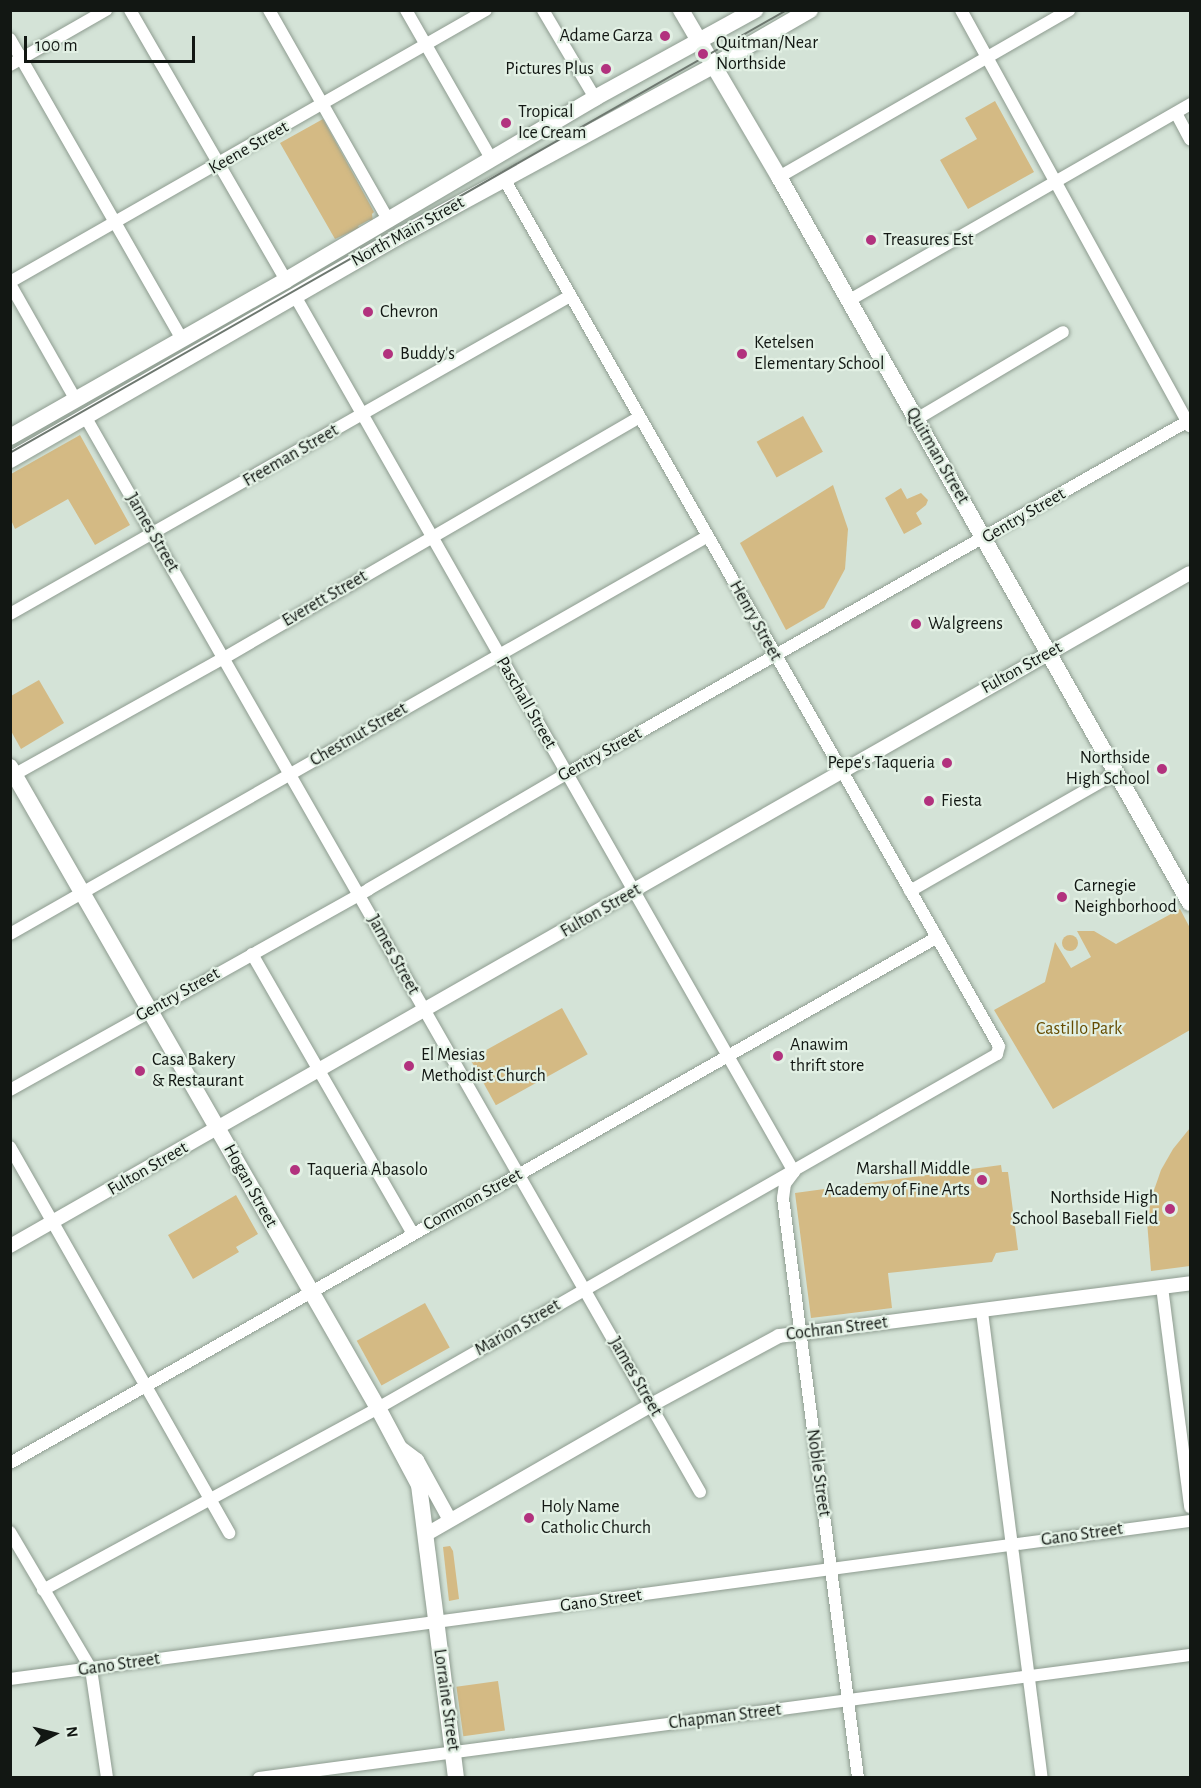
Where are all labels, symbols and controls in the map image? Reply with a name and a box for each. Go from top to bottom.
scale bar [27,24,198,62]
place label: Adame Garza [559,25,653,47]
marker: Adame Garza [658,29,672,43]
place label: Quitman/Near Northside [716,33,818,76]
text: 100 m [35,37,78,55]
marker: Quitman/Near Northside [694,45,712,63]
place label: Pictures Plus [505,58,594,80]
marker: Pictures Plus [599,62,613,76]
place label: Tropical Ice Cream [518,102,586,144]
street label: Keene Street [205,116,293,180]
marker: Tropical Ice Cream [499,116,513,130]
street label: North Main Street [348,192,468,272]
place label: Treasures Est [883,229,974,251]
marker: Treasures Est [864,233,878,247]
place label: Chevron [380,301,438,323]
marker: Chevron [361,305,375,319]
place label: Ketelsen Elementary School [754,333,884,376]
place label: Buddy's [400,343,455,365]
marker: Buddy's [381,347,395,361]
marker: Ketelsen Elementary School [735,347,749,361]
street label: Quitman Street [901,404,973,508]
street label: Freeman Street [239,420,343,492]
street label: Gentry Street [978,483,1070,549]
street label: James Street [121,489,183,577]
street label: Everett Street [279,566,371,632]
street label: Henry Street [724,577,786,665]
place label: Walgreens [928,613,1003,635]
marker: Walgreens [909,617,923,631]
street label: Fulton Street [978,637,1066,699]
street label: Paschall Street [491,653,561,753]
street label: Chestnut Street [306,698,412,772]
street label: Gentry Street [554,723,646,787]
place label: Northside High School [1066,748,1150,790]
place label: Pepe's Taqueria [827,752,935,774]
marker: Pepe's Taqueria [940,756,954,770]
marker: Northside High School [1155,762,1169,776]
place label: Fiesta [941,790,982,812]
marker: Fiesta [922,794,936,808]
place label: Carnegie Neighborhood [1074,876,1177,918]
street label: Fulton Street [557,879,645,943]
marker: Carnegie Neighborhood [1055,890,1069,904]
street label: James Street [362,911,424,999]
street label: Gentry Street [132,963,224,1027]
park label: Castillo Park [1036,1018,1122,1040]
place label: Anawim thrift store [790,1035,864,1078]
place label: El Mesias Methodist Church [421,1045,546,1088]
marker: Anawim thrift store [771,1049,785,1063]
place label: Casa Bakery & Restaurant [152,1050,244,1092]
marker: El Mesias Methodist Church [402,1059,416,1073]
marker: Casa Bakery & Restaurant [133,1064,147,1078]
street label: Fulton Street [104,1137,192,1201]
street label: Hogan Street [218,1140,282,1232]
place label: Taqueria Abasolo [307,1159,428,1181]
place label: Marshall Middle Academy of Fine Arts [824,1159,970,1202]
marker: Taqueria Abasolo [288,1163,302,1177]
street label: Common Street [420,1164,526,1236]
marker: Marshall Middle Academy of Fine Arts [975,1173,989,1187]
place label: Northside High School Baseball Field [1012,1188,1158,1230]
marker: Northside High School Baseball Field [1163,1202,1177,1216]
street label: Marion Street [471,1295,565,1361]
street label: Cochran Street [785,1312,889,1346]
street label: James Street [604,1333,666,1421]
street label: Noble Street [801,1428,835,1518]
place label: Holy Name Catholic Church [541,1497,651,1540]
marker: Holy Name Catholic Church [522,1511,536,1525]
street label: Gano Street [1040,1519,1124,1551]
street label: Gano Street [559,1585,643,1617]
street label: Lorraine Street [428,1648,464,1752]
street label: Gano Street [77,1649,161,1681]
street label: Chapman Street [668,1699,782,1735]
north arrow [24,1704,84,1764]
text: N [63,1725,80,1738]

